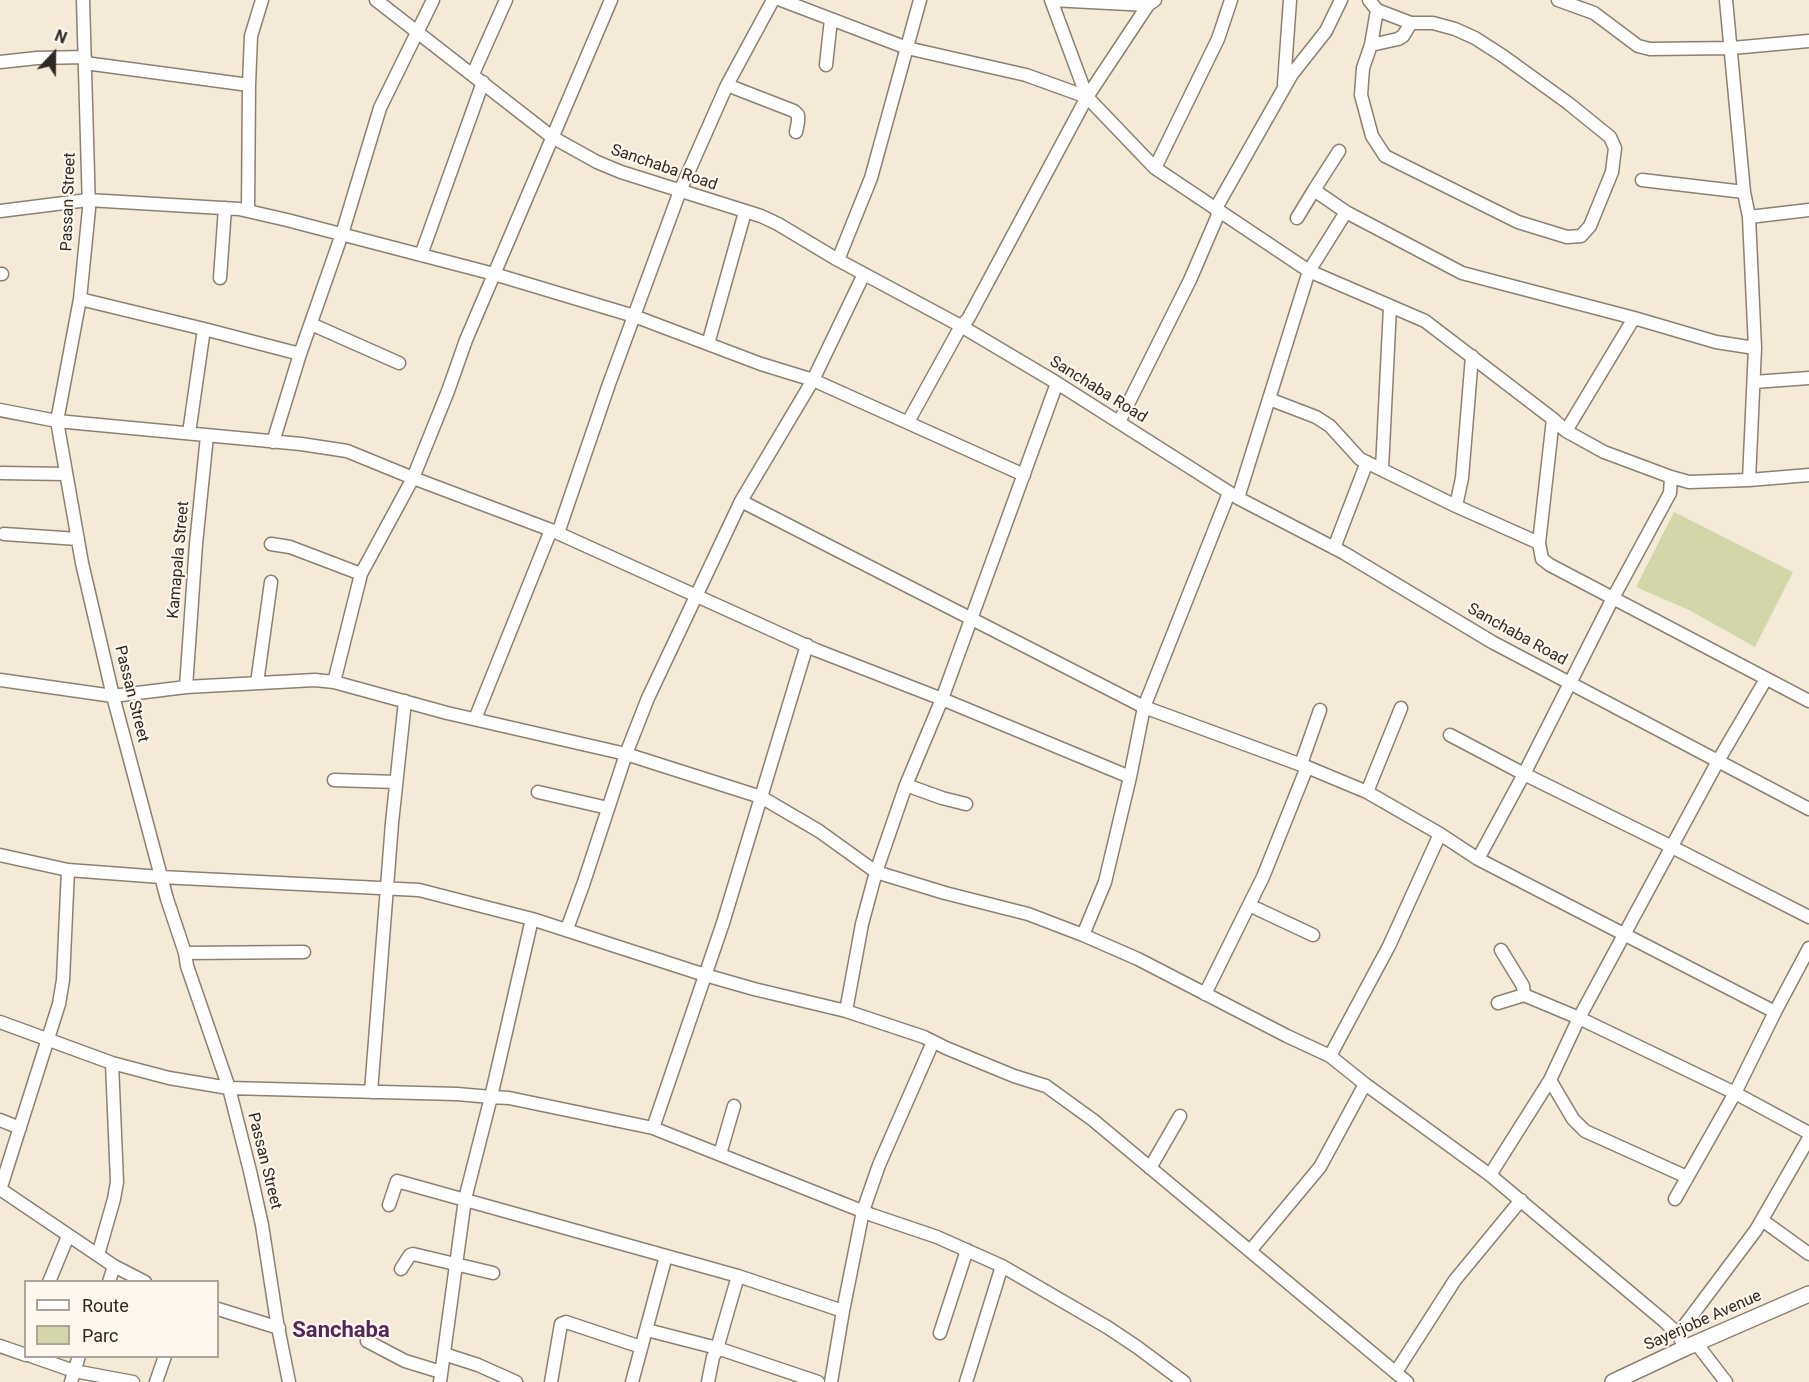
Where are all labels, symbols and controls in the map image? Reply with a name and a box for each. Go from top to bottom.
north arrow [24,24,84,84]
text: N [52,26,70,48]
street label: Sanchaba Road [608,141,720,195]
street label: Passan Street [58,152,80,252]
street label: Sanchaba Road [1046,352,1150,428]
street label: Kamapala Street [164,500,194,620]
street label: Sanchaba Road [1464,600,1570,670]
street label: Passan Street [110,644,152,744]
street label: Passan Street [243,1111,285,1211]
legend [24,1280,219,1358]
street label: Sayerjobe Avenue [1641,1287,1765,1355]
text: Route [82,1295,129,1316]
district label: Sanchaba [292,1318,390,1344]
text: Parc [82,1325,118,1346]

